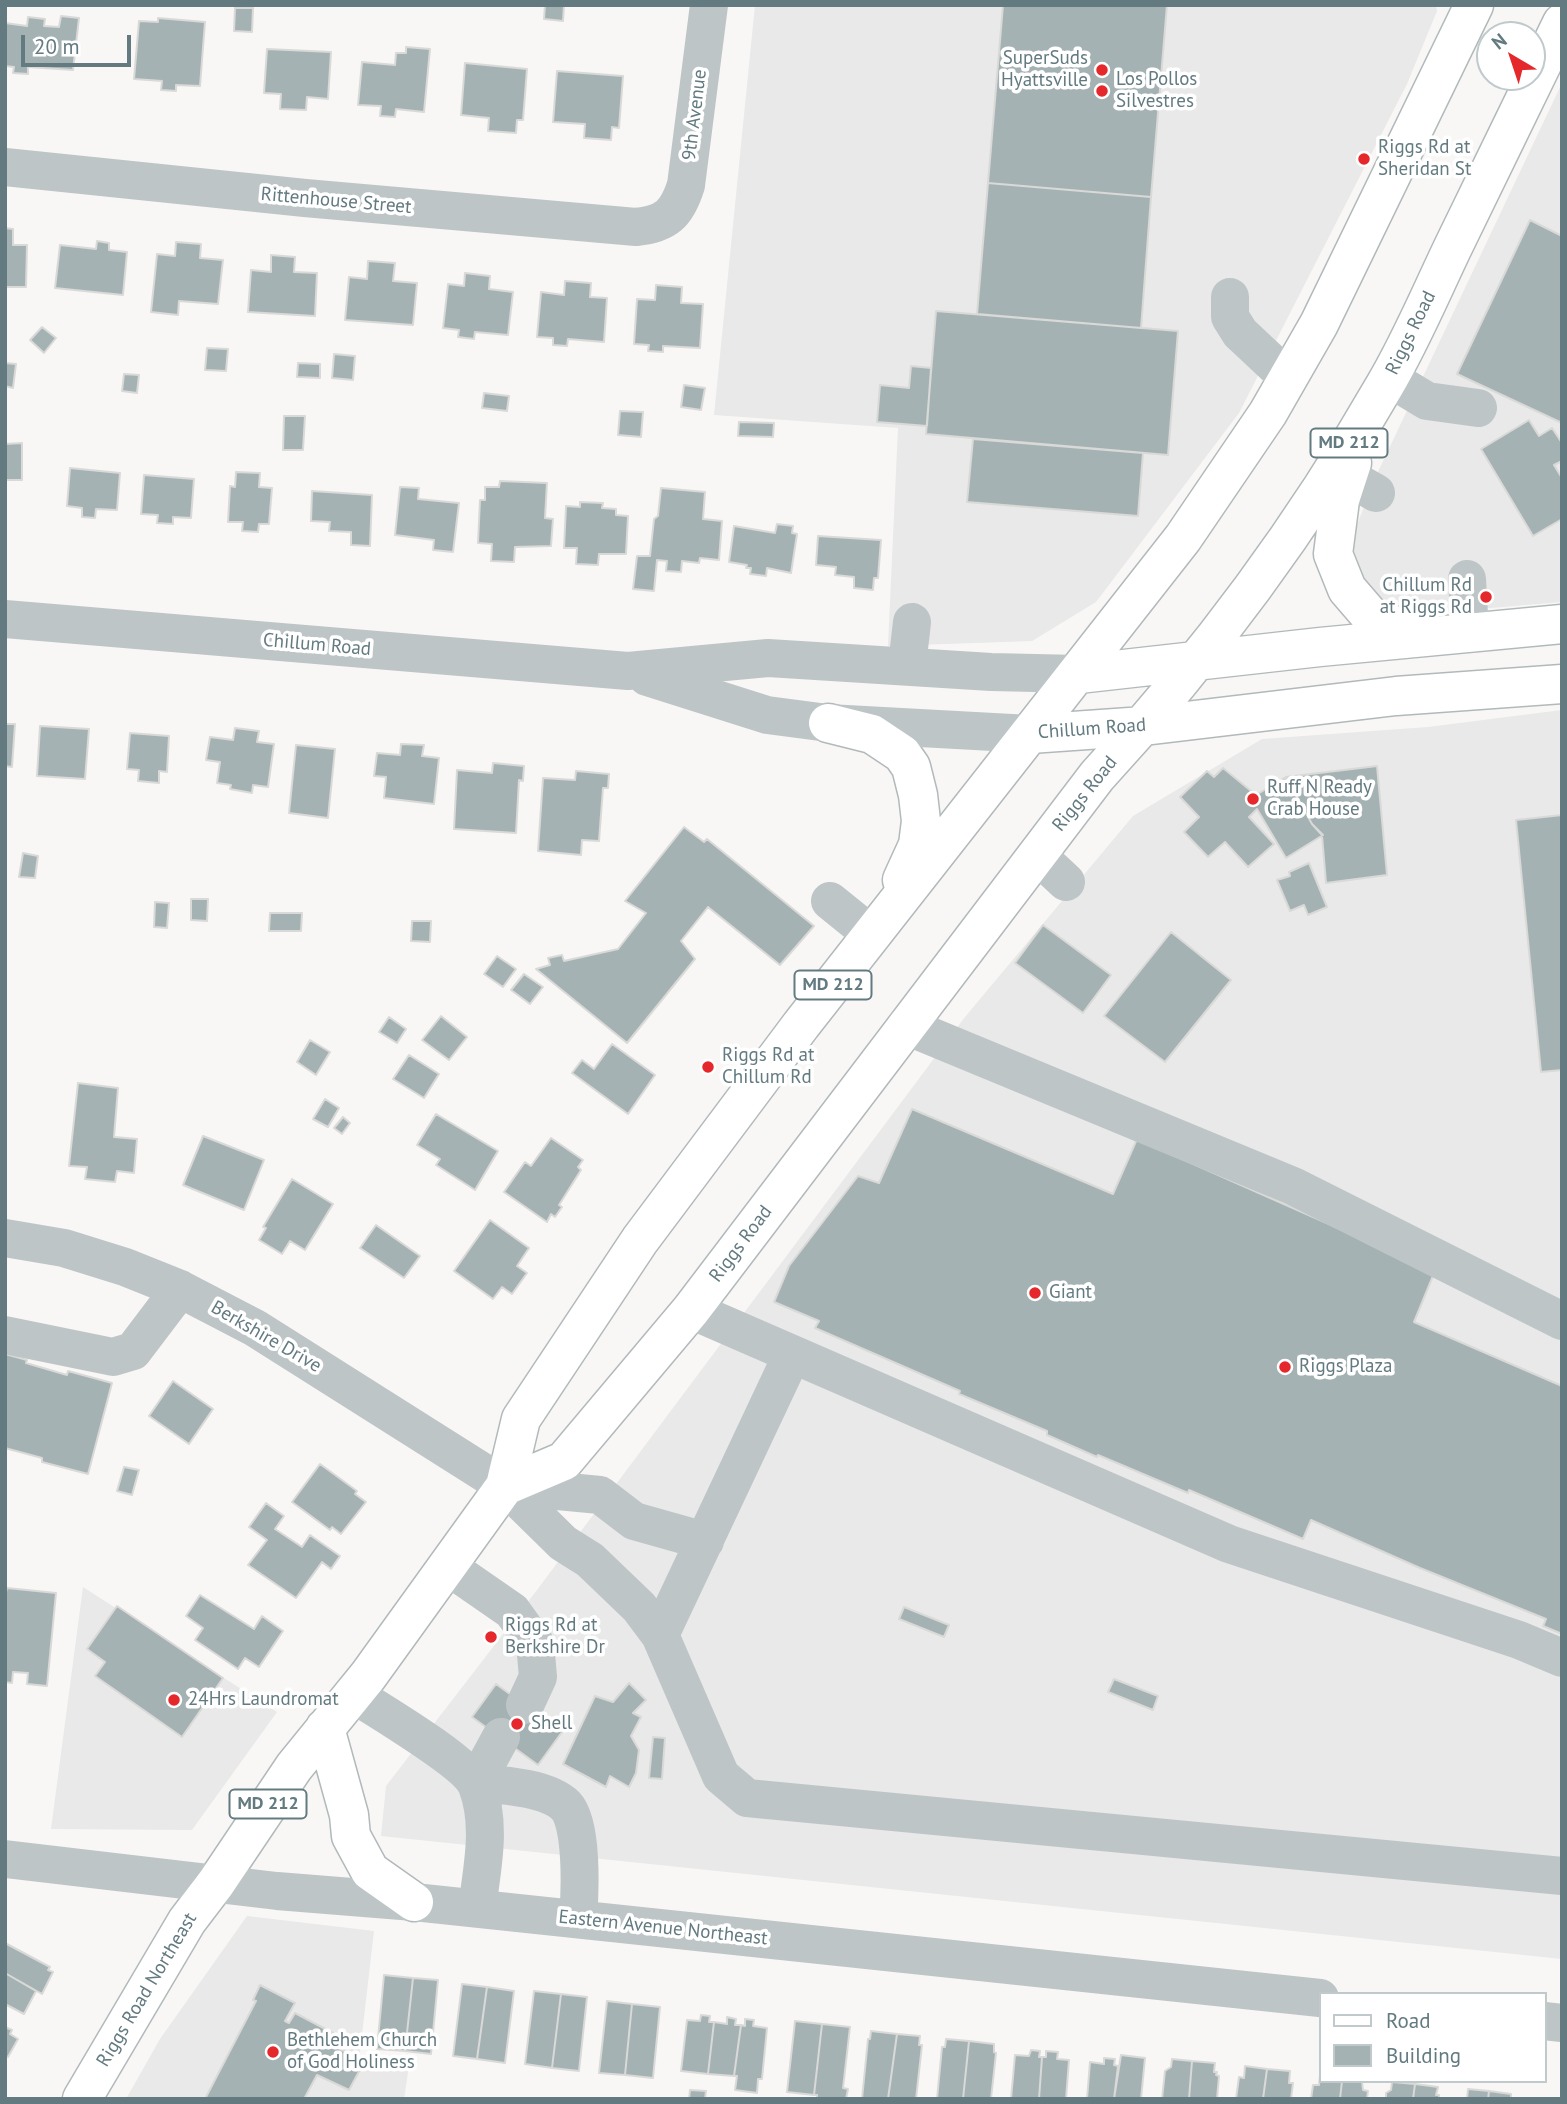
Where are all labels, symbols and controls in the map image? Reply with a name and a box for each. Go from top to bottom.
scale bar [24,21,135,65]
north arrow [1476,21,1546,91]
text: N [1487,28,1511,54]
text: 20 m [34,33,80,60]
place label: SuperSuds Hyattsville [1001,48,1088,92]
marker: SuperSuds Hyattsville [1094,62,1110,78]
street label: 9th Avenue [678,68,712,162]
place label: Los Pollos Silvestres [1116,69,1197,113]
marker: Los Pollos Silvestres [1094,83,1110,99]
place label: Riggs Rd at Sheridan St [1378,137,1471,181]
marker: Riggs Rd at Sheridan St [1356,151,1372,167]
street label: Rittenhouse Street [260,183,412,219]
street label: Riggs Road [1381,288,1441,378]
road number: MD 212 [1310,428,1388,458]
place label: Chillum Rd at Riggs Rd [1380,575,1472,619]
marker: Chillum Rd at Riggs Rd [1478,589,1494,605]
street label: Chillum Road [262,629,372,661]
street label: Chillum Road [1037,714,1147,744]
street label: Riggs Road [1048,752,1122,836]
place label: Ruff N Ready Crab House [1267,777,1372,821]
marker: Ruff N Ready Crab House [1245,791,1261,807]
road number: MD 212 [794,970,872,1000]
place label: Riggs Rd at Chillum Rd [722,1045,814,1089]
marker: Riggs Rd at Chillum Rd [700,1059,716,1075]
street label: Riggs Road [705,1201,777,1287]
place label: Giant [1049,1282,1092,1304]
marker: Giant [1027,1285,1043,1301]
street label: Berkshire Drive [207,1296,325,1378]
place label: Riggs Plaza [1299,1356,1392,1378]
marker: Riggs Plaza [1277,1359,1293,1375]
place label: Riggs Rd at Berkshire Dr [505,1615,605,1659]
marker: Riggs Rd at Berkshire Dr [483,1629,499,1645]
place label: 24Hrs Laundromat [188,1689,339,1711]
marker: 24Hrs Laundromat [166,1692,182,1708]
place label: Shell [531,1713,572,1735]
marker: Shell [509,1716,525,1732]
road number: MD 212 [230,1790,306,1818]
street label: Eastern Avenue Northeast [557,1906,769,1950]
street label: Riggs Road Northeast [92,1909,202,2071]
legend [1318,1992,1546,2083]
text: Road [1386,2007,1430,2034]
place label: Bethlehem Church of God Holiness [287,2030,437,2074]
text: Building [1386,2042,1461,2069]
marker: Bethlehem Church of God Holiness [265,2044,281,2060]

